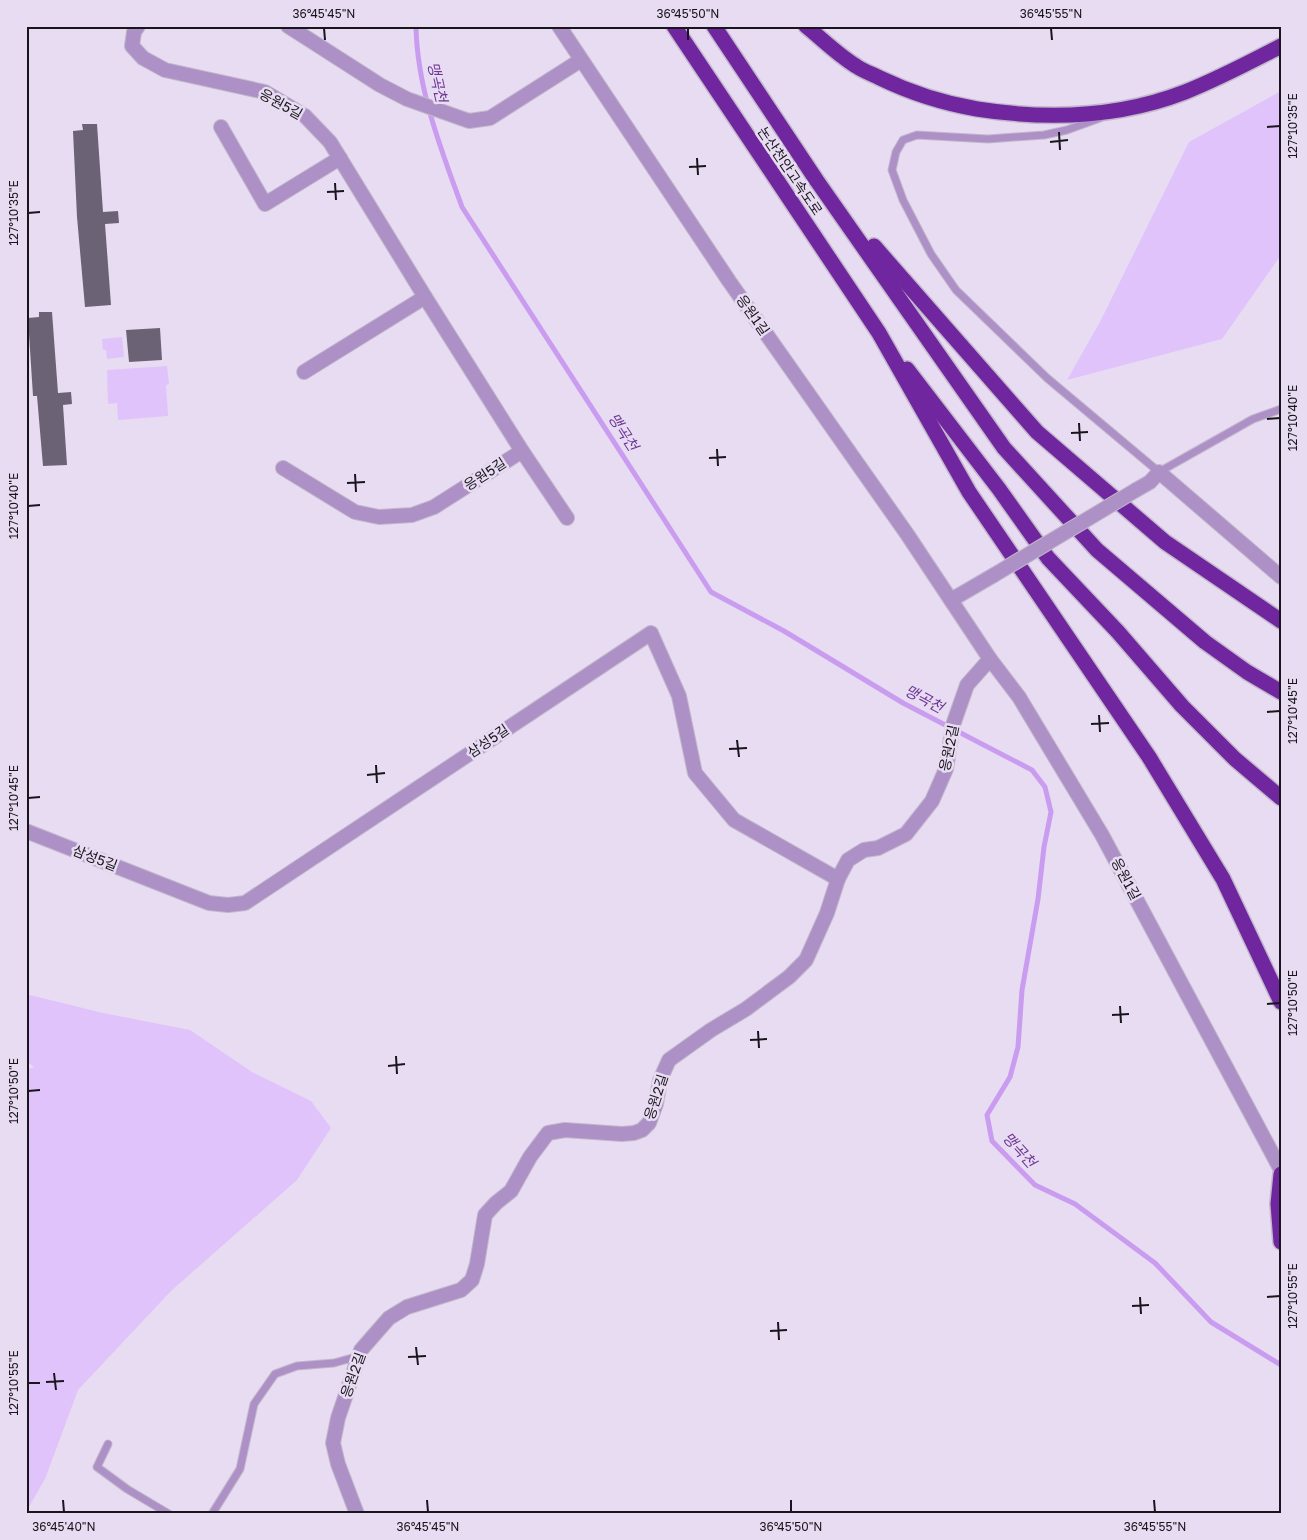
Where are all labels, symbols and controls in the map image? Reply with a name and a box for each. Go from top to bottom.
text: 36°45'45"N [293,6,355,21]
text: 36°45'50"N [656,6,720,21]
text: 36°45'55"N [1020,6,1082,21]
water label: 맹곡천 [425,60,452,106]
street label: 응원5길 [257,85,306,122]
text: 127°10'35"E [1285,93,1300,159]
street label: 논산천안고속도로 [755,123,826,218]
text: 127°10'35"E [6,180,21,246]
street label: 응원1길 [733,291,773,338]
text: 127°10'40"E [1285,385,1300,451]
water label: 맹곡천 [605,409,644,456]
street label: 응원5길 [460,454,509,493]
text: 127°10'40"E [6,473,21,539]
text: 127°10'45"E [1285,678,1300,744]
water label: 맹곡천 [902,680,949,717]
street label: 삼성5길 [464,720,512,761]
street label: 응원2길 [935,723,962,773]
text: 127°10'45"E [6,765,21,831]
street label: 삼성5길 [70,841,120,874]
street label: 응원1길 [1108,855,1145,903]
text: 127°10'50"E [1285,970,1300,1036]
text: 127°10'50"E [6,1058,21,1124]
street label: 응원2길 [640,1072,671,1122]
water label: 맹곡천 [999,1128,1042,1172]
text: 127°10'55"E [1285,1263,1300,1329]
text: 127°10'55"E [6,1350,21,1416]
street label: 응원2길 [337,1350,369,1400]
text: 36°45'40"N [32,1519,96,1534]
text: 36°45'45"N [397,1519,459,1534]
text: 36°45'50"N [759,1519,823,1534]
text: 36°45'55"N [1124,1519,1186,1534]

